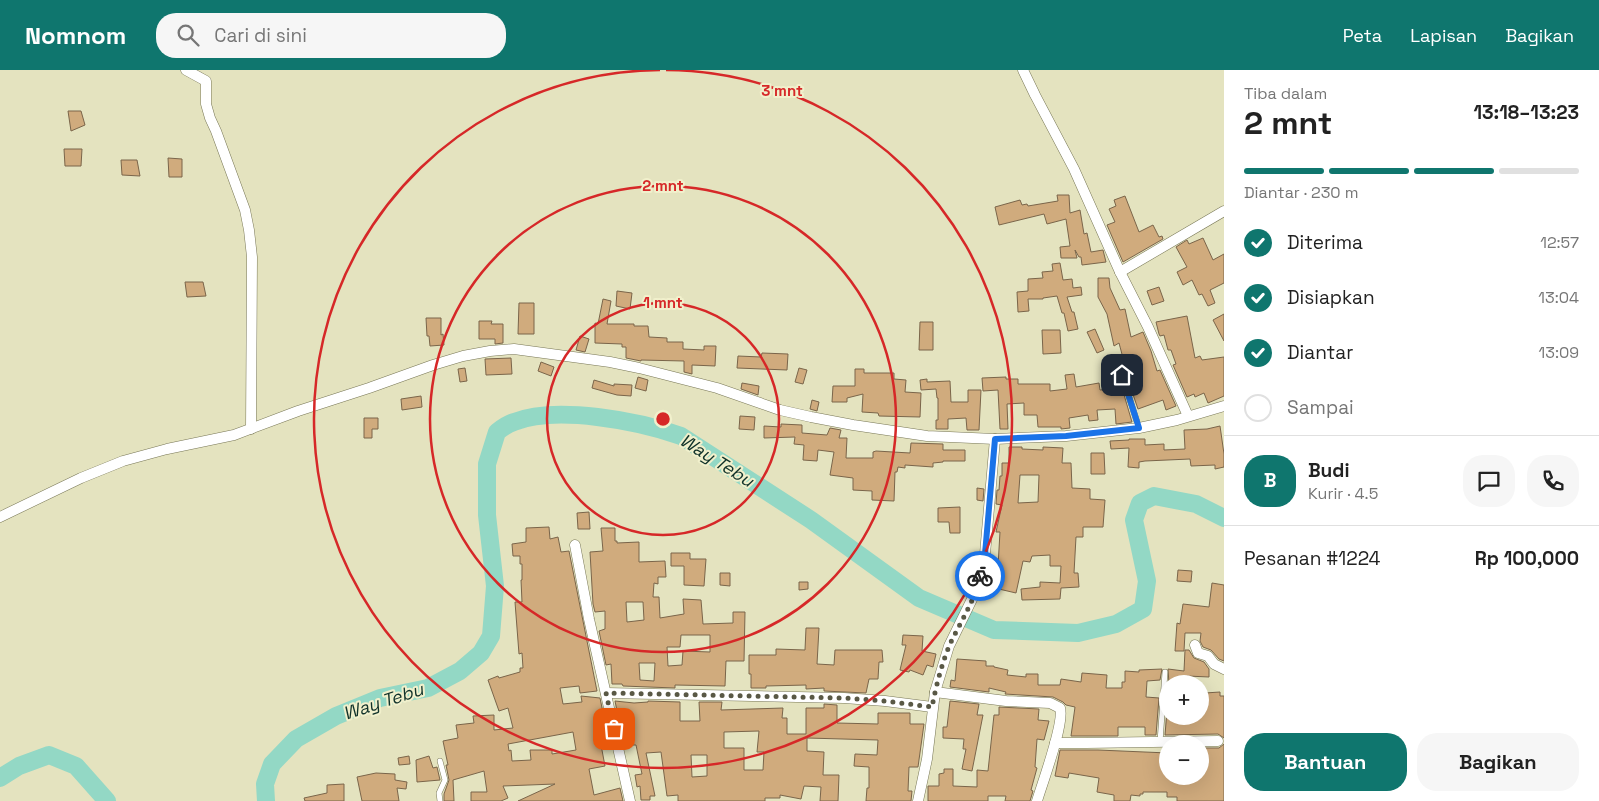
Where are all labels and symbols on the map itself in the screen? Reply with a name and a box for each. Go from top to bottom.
text: 3 mnt [761,81,803,100]
text: 2 mnt [642,176,684,195]
text: 1 mnt [643,293,683,312]
pin [1101,354,1143,396]
centre of rings [654,410,672,428]
water label: Way Tebu [676,428,759,492]
courier [955,551,1005,601]
water label: Way Tebu [340,677,427,725]
pin [593,708,635,750]

